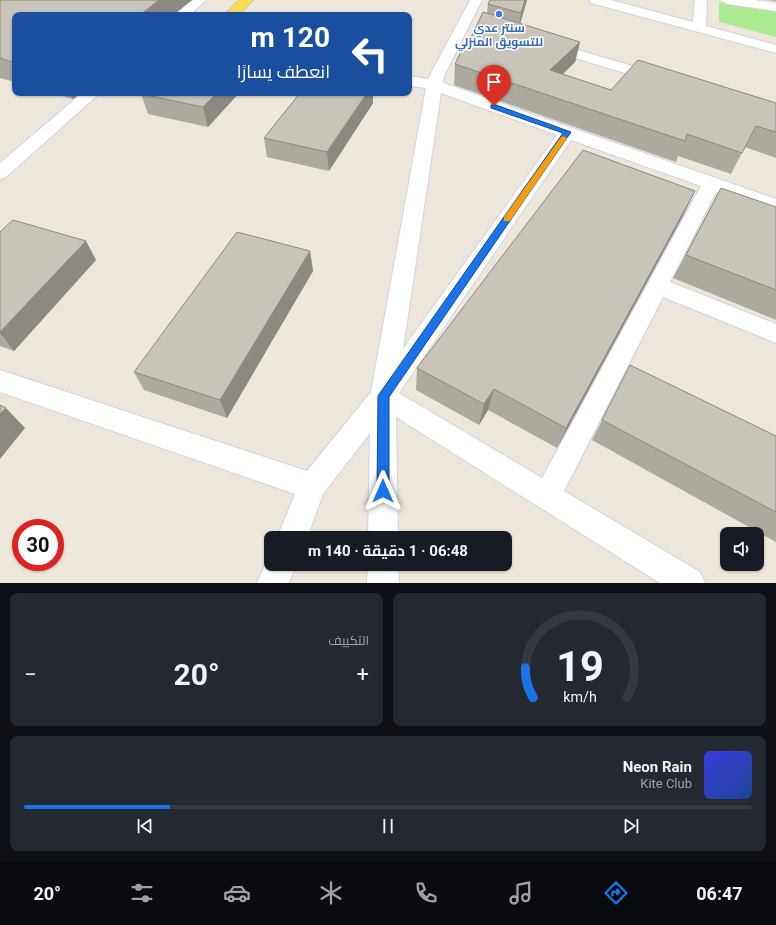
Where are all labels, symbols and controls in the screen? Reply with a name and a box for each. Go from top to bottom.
marker: سنتر عدي للتسويق المنزلي [494,9,504,19]
text: 120 m [251,21,330,54]
place label: سنتر عدي للتسويق المنزلي [455,21,543,52]
icon: left [344,28,396,80]
text: انعطف يسارًا [237,61,330,82]
pin [477,65,511,106]
icon: arrive [483,71,505,93]
position arrow [362,470,404,512]
speed limit sign: 30 [12,519,64,571]
map controls [720,527,764,571]
button: sound [720,527,764,571]
text: 06:48 · 1 دقيقة · 140 m [308,542,468,560]
text: التكييف [328,633,369,648]
text: 19 [556,641,603,690]
text: 20° [173,657,220,692]
text: − [24,662,37,687]
text: + [357,662,369,687]
text: km/h [563,688,596,704]
text: Neon Rain [623,758,692,776]
text: Kite Club [640,776,692,791]
icon: previous [134,815,156,837]
icon: pause [377,815,399,837]
icon: next [620,815,642,837]
icon: filters [128,879,156,907]
icon: car [223,879,251,907]
icon: climate [317,879,345,907]
icon: phone [412,879,440,907]
icon: music [507,879,535,907]
icon: directions [602,879,630,907]
text: 20° [33,883,61,904]
text: 06:47 [696,883,743,904]

